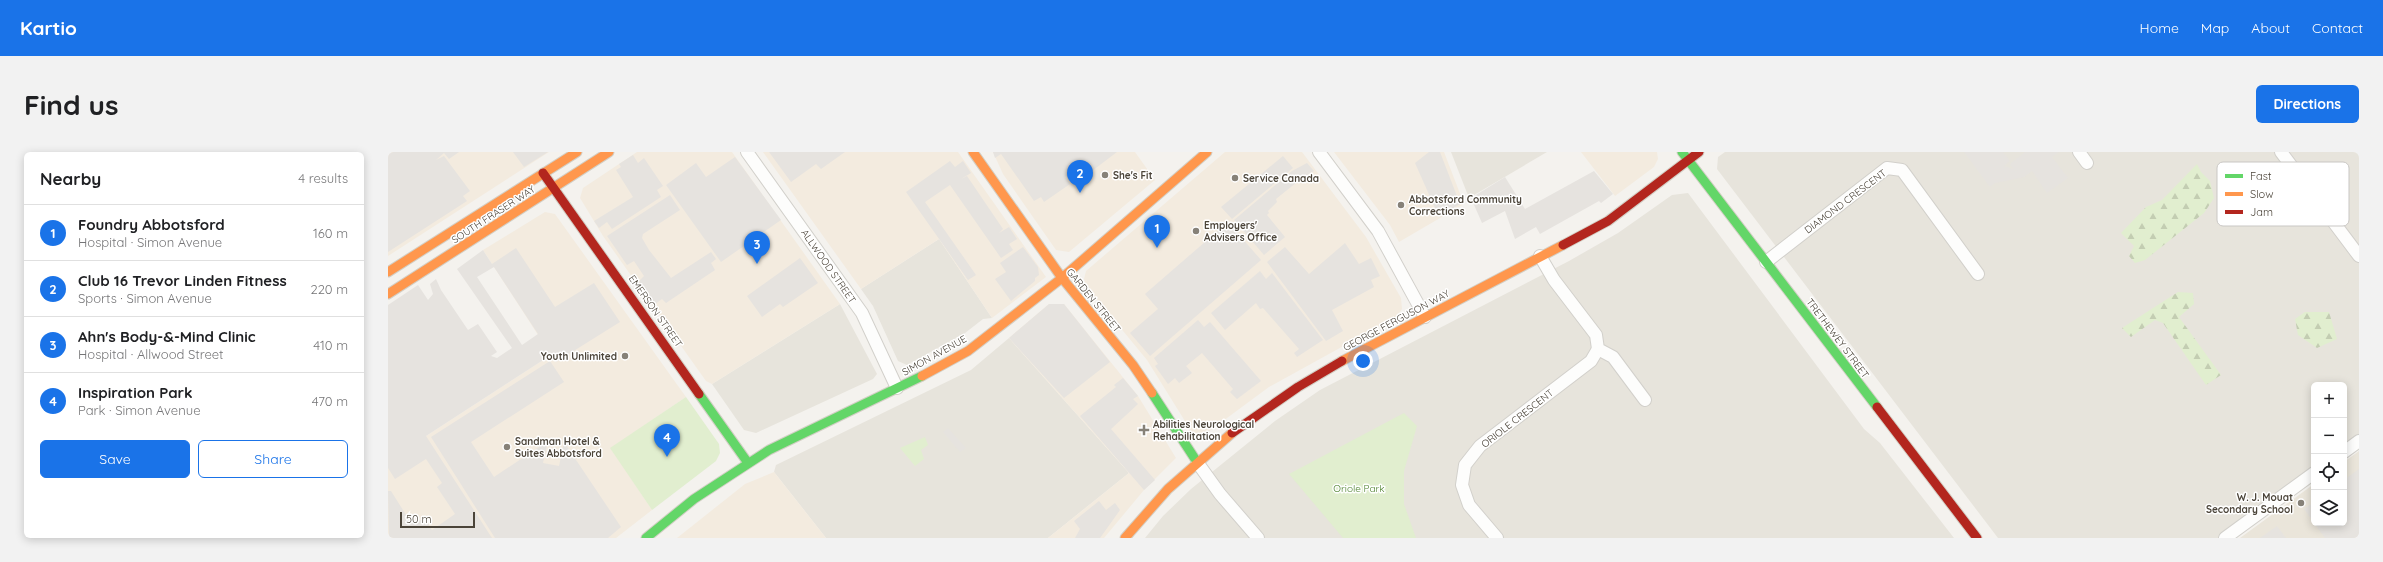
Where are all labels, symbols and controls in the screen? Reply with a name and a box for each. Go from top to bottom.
text: Kartio [20,16,77,40]
text: Home [2140,19,2179,37]
text: Map [2201,19,2229,37]
text: About [2251,19,2290,37]
text: Contact [2312,19,2363,37]
button: Directions [2256,85,2359,123]
text: Find us [24,87,118,122]
pin: 2 [1067,160,1093,193]
legend [2217,162,2349,226]
street label: DIAMOND CRESCENT [1802,166,1889,236]
text: Nearby [40,168,101,189]
place label: She's Fit [1113,169,1153,182]
text: Fast [2250,169,2272,183]
text: 4 results [298,170,348,186]
marker: She's Fit [1100,170,1110,180]
place label: Service Canada [1243,172,1319,185]
marker: Service Canada [1230,173,1240,183]
street label: SOUTH FRASER WAY [449,182,538,246]
text: Slow [2250,187,2274,201]
place label: Abbotsford Community Corrections [1409,193,1522,218]
marker: Abbotsford Community Corrections [1396,200,1406,210]
text: Jam [2250,205,2273,219]
text: Foundry Abbotsford [78,215,225,234]
pin: 1 [1144,215,1170,248]
place label: Employers' Advisers Office [1204,219,1277,244]
text: 1 [50,225,56,241]
text: 160 m [313,225,348,241]
marker: Employers' Advisers Office [1191,226,1201,236]
street label: ALLWOOD STREET [798,227,859,306]
pin: 3 [744,231,770,264]
text: Hospital · Simon Avenue [78,234,222,250]
street label: GARDEN STREET [1064,266,1123,335]
text: Club 16 Trevor Linden Fitness [78,271,287,290]
street label: EMERSON STREET [626,273,685,350]
text: 2 [49,281,57,297]
text: 220 m [310,281,348,297]
street label: GEORGE FERGUSON WAY [1341,287,1452,354]
text: Sports · Simon Avenue [78,290,212,306]
street label: TRETHEWEY STREET [1803,296,1872,381]
text: Ahn's Body-&-Mind Clinic [78,327,256,346]
street label: SIMON AVENUE [900,332,969,379]
text: 3 [50,337,56,353]
text: 410 m [313,337,348,353]
text: Hospital · Allwood Street [78,346,224,362]
place label: Youth Unlimited [541,350,617,363]
marker: Youth Unlimited [620,351,630,361]
your location [1353,351,1373,371]
map controls [2311,382,2347,526]
button: + [2311,382,2347,418]
text: Inspiration Park [78,383,193,402]
street label: ORIOLE CRESCENT [1479,386,1556,451]
text: 4 [49,393,57,409]
text: 470 m [312,393,348,409]
text: Park · Simon Avenue [78,402,200,418]
place label: Abilities Neurological Rehabilitation [1153,418,1254,443]
button: − [2311,418,2347,454]
pin: 4 [654,424,680,457]
marker: Abilities Neurological Rehabilitation [1138,424,1150,436]
place label: Sandman Hotel & Suites Abbotsford [515,435,602,460]
button: Save [40,440,190,478]
button: Share [198,440,348,478]
marker: Sandman Hotel & Suites Abbotsford [502,442,512,452]
button: locate [2311,454,2347,490]
park label: Oriole Park [1333,482,1385,495]
button: layers [2311,490,2347,526]
place label: W. J. Mouat Secondary School [2206,491,2293,516]
marker: W. J. Mouat Secondary School [2296,498,2306,508]
scale bar [400,510,475,529]
text: 50 m [406,512,432,526]

